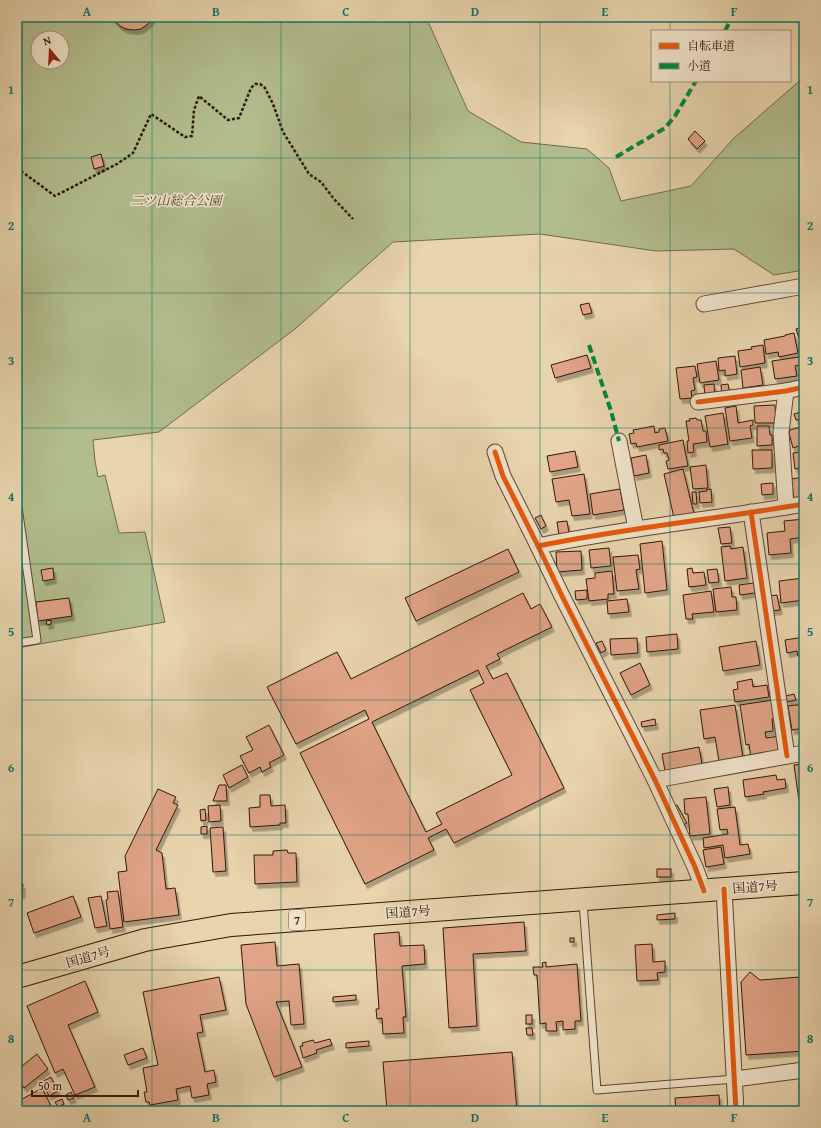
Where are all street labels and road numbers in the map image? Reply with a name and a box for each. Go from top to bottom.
street label: 国道7号 [732,876,778,898]
street label: 国道7号 [385,901,431,923]
road number: 7 [289,910,305,930]
street label: 国道7号 [64,942,112,972]

